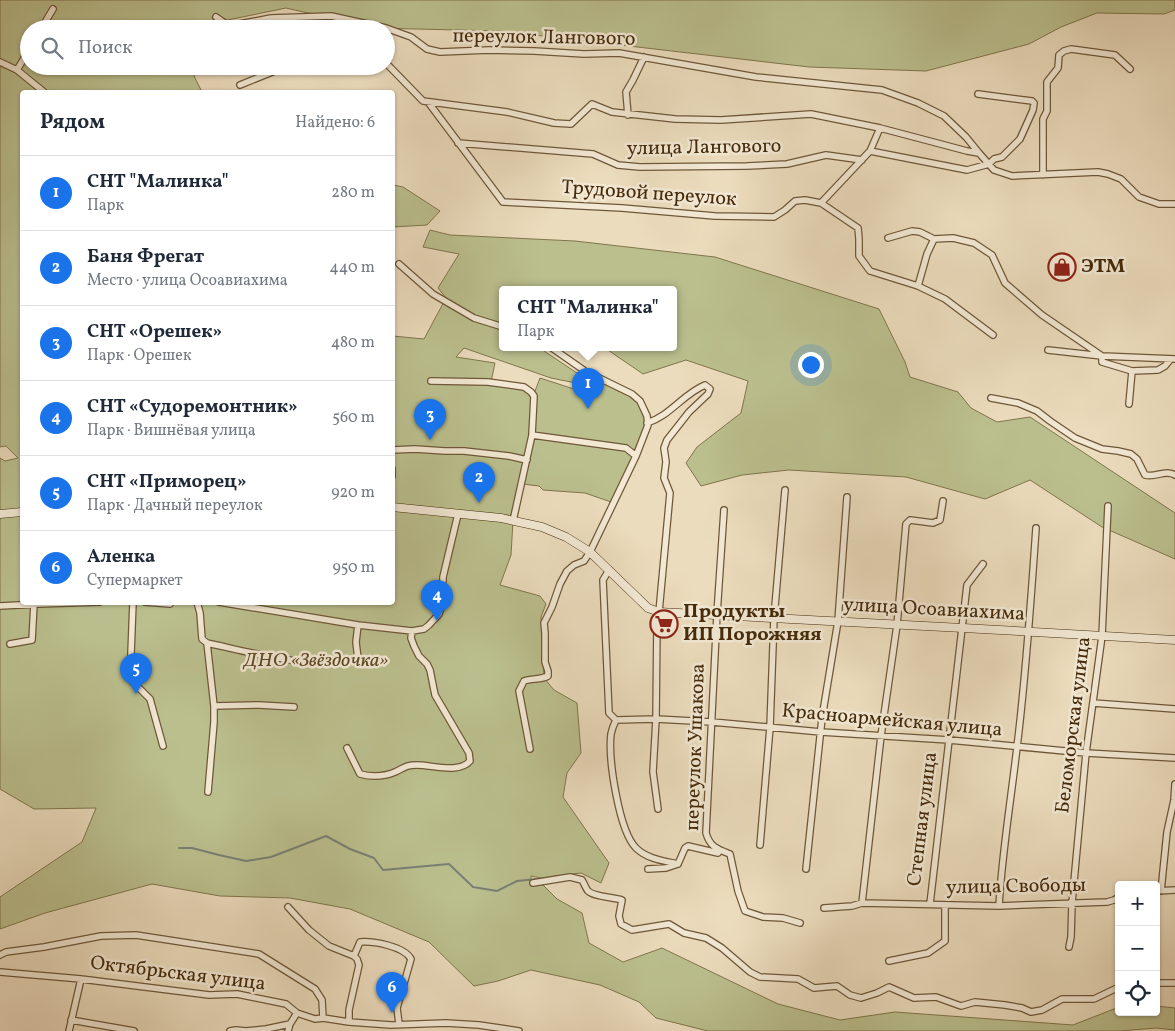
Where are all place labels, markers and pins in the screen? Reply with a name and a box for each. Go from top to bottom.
shop icon: ЭТМ [1047,252,1077,282]
place label: ЭТМ [1081,253,1125,281]
pin: 1 [572,368,604,409]
pin: 3 [414,399,446,440]
pin: 2 [463,462,495,503]
pin: 4 [421,580,453,621]
place label: Продукты ИП Порожняя [683,598,822,649]
supermarket icon: Продукты ИП Порожняя [649,609,679,639]
pin: 5 [120,653,152,694]
pin: 6 [376,972,408,1013]

